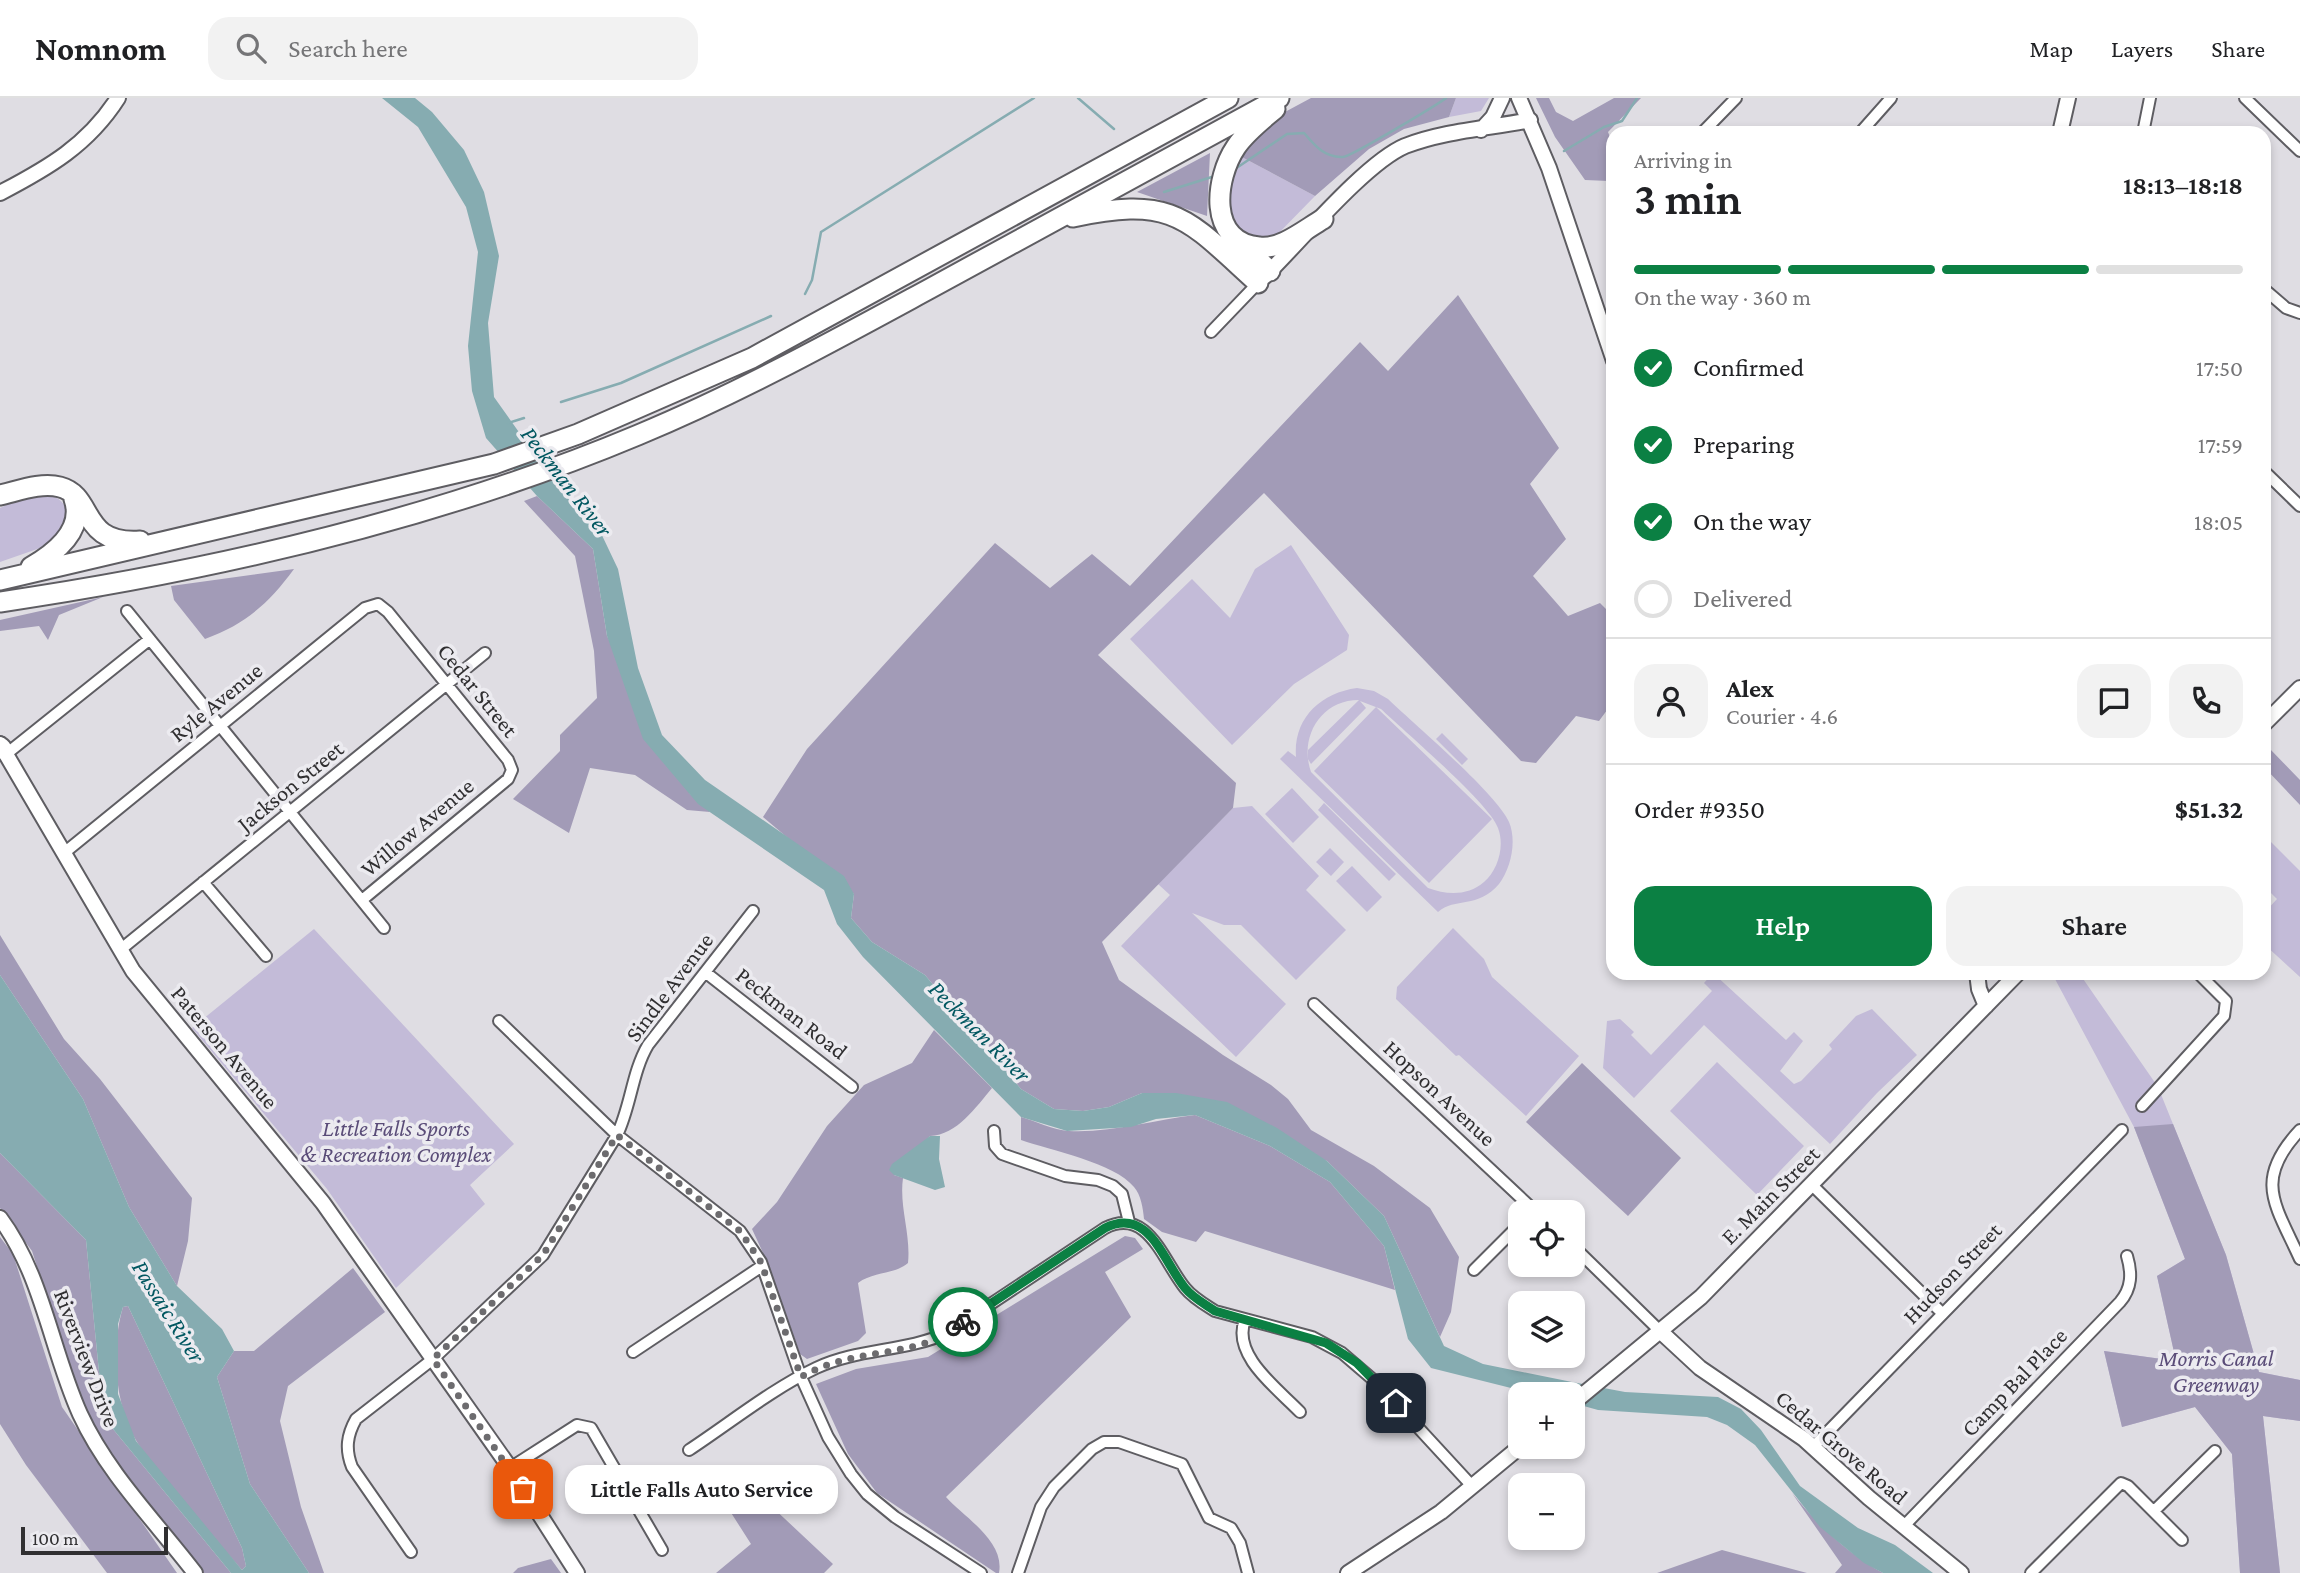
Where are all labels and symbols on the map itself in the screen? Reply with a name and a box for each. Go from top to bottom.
water label: Peckman River [516,421,619,542]
street label: Cedar Street [432,638,524,742]
street label: Ryle Avenue [165,657,267,747]
street label: Jackson Street [230,735,349,838]
street label: Willow Avenue [355,772,479,882]
street label: Sindle Avenue [620,927,718,1047]
street label: Peckman Road [731,961,853,1065]
water label: Peckman River [924,975,1037,1088]
street label: Paterson Avenue [166,980,284,1114]
street label: Hopson Avenue [1379,1035,1501,1151]
park label: Little Falls Sports & Recreation Complex [301,1115,491,1167]
street label: E. Main Street [1715,1140,1825,1250]
street label: Hudson Street [1897,1217,2007,1329]
water label: Passaic River [127,1255,211,1368]
street label: Riverview Drive [49,1285,125,1431]
courier [928,1287,998,1357]
street label: Camp Bal Place [1956,1322,2072,1442]
park label: Morris Canal Greenway [2158,1345,2274,1397]
pin [1366,1373,1426,1433]
street label: Cedar Grove Road [1771,1384,1913,1510]
pin [493,1459,553,1519]
callout: Little Falls Auto Service [565,1464,838,1514]
scale bar [21,1524,168,1556]

